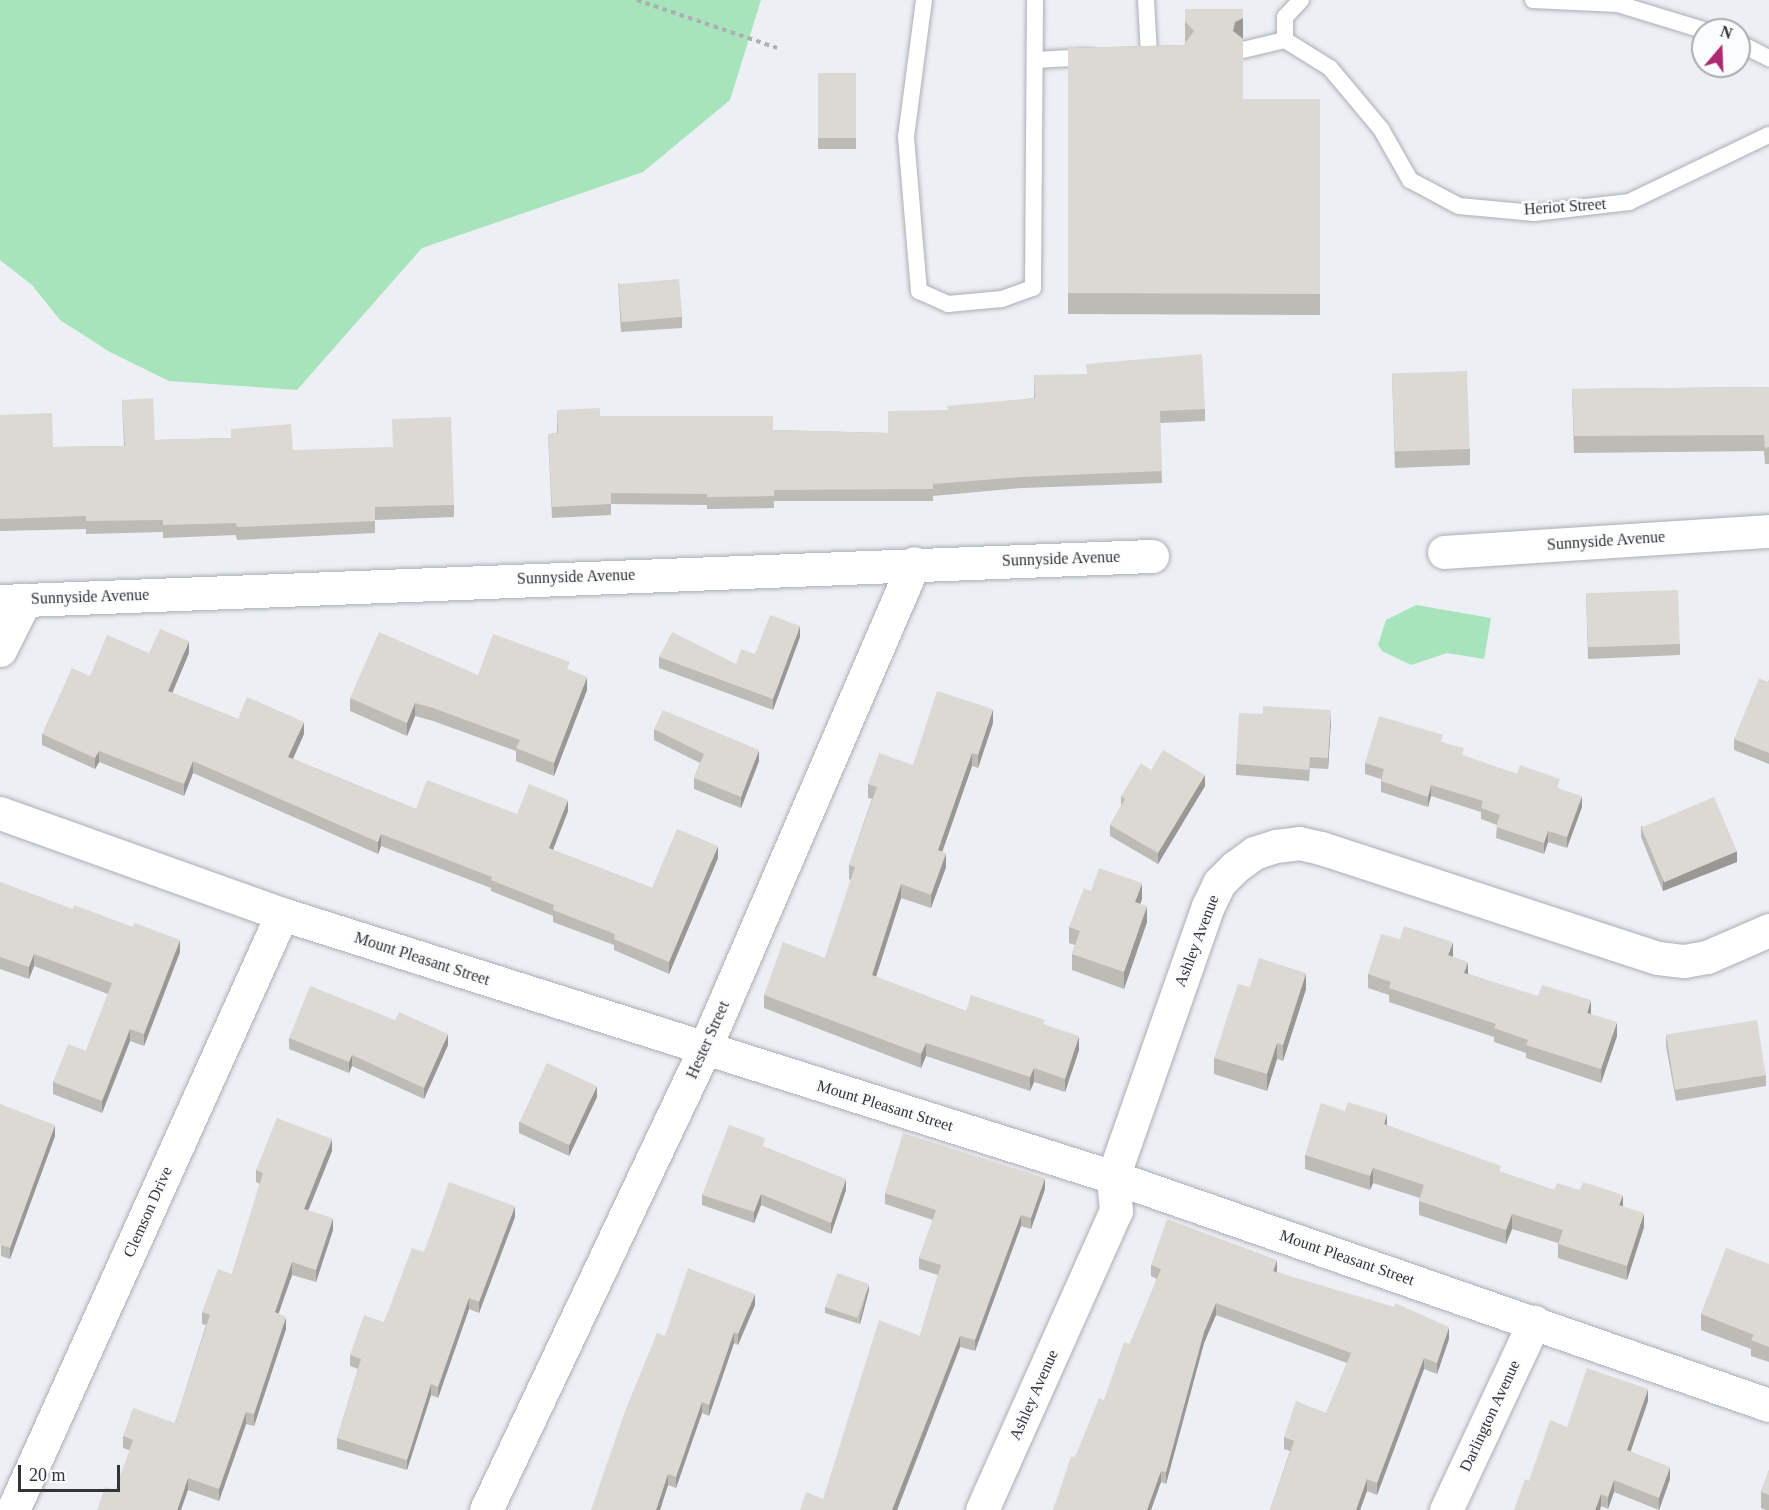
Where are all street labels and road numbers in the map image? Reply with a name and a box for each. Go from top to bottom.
street label: Heriot Street [1523,195,1607,219]
street label: Sunnyside Avenue [1546,527,1666,555]
street label: Sunnyside Avenue [1001,547,1121,571]
street label: Sunnyside Avenue [516,565,636,589]
street label: Sunnyside Avenue [30,585,150,609]
street label: Ashley Avenue [1170,892,1224,990]
street label: Mount Pleasant Street [352,928,492,990]
street label: Hester Street [682,998,734,1082]
street label: Mount Pleasant Street [815,1076,955,1136]
street label: Clemson Drive [119,1164,177,1260]
street label: Mount Pleasant Street [1277,1226,1417,1290]
street label: Ashley Avenue [1005,1346,1063,1444]
street label: Darlington Avenue [1456,1357,1524,1475]

